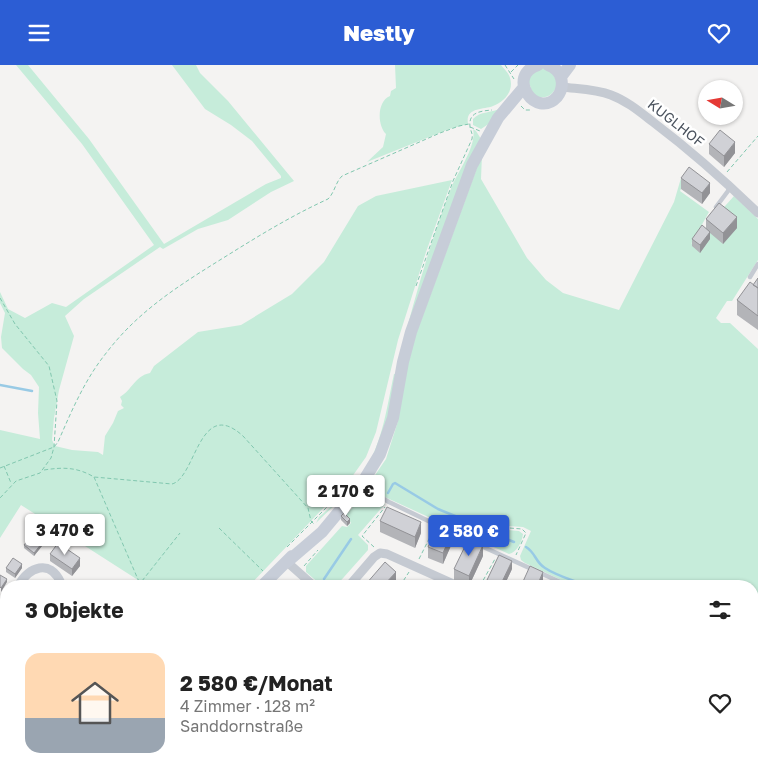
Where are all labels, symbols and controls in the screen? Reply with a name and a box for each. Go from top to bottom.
icon: menu [25,19,53,47]
text: Nestly [343,19,415,46]
icon: heart [705,19,733,47]
north arrow [698,80,742,125]
map controls [698,80,743,125]
street label: KUGLHOF [645,95,708,150]
pin: 2 170 € [300,475,392,517]
text: 2 170 € [318,481,374,501]
pin: 3 470 € [19,513,111,556]
pin: 2 580 € [423,515,515,557]
text: 3 470 € [36,520,94,540]
text: 2 580 € [439,521,499,541]
icon: filters [706,596,734,624]
text: 3 Objekte [25,597,124,623]
text: 2 580 €/Monat [180,670,333,696]
icon: home [65,673,125,733]
icon: heart [706,689,734,717]
text: 4 Zimmer · 128 m² [180,696,315,716]
text: Sanddornstraße [180,716,303,736]

